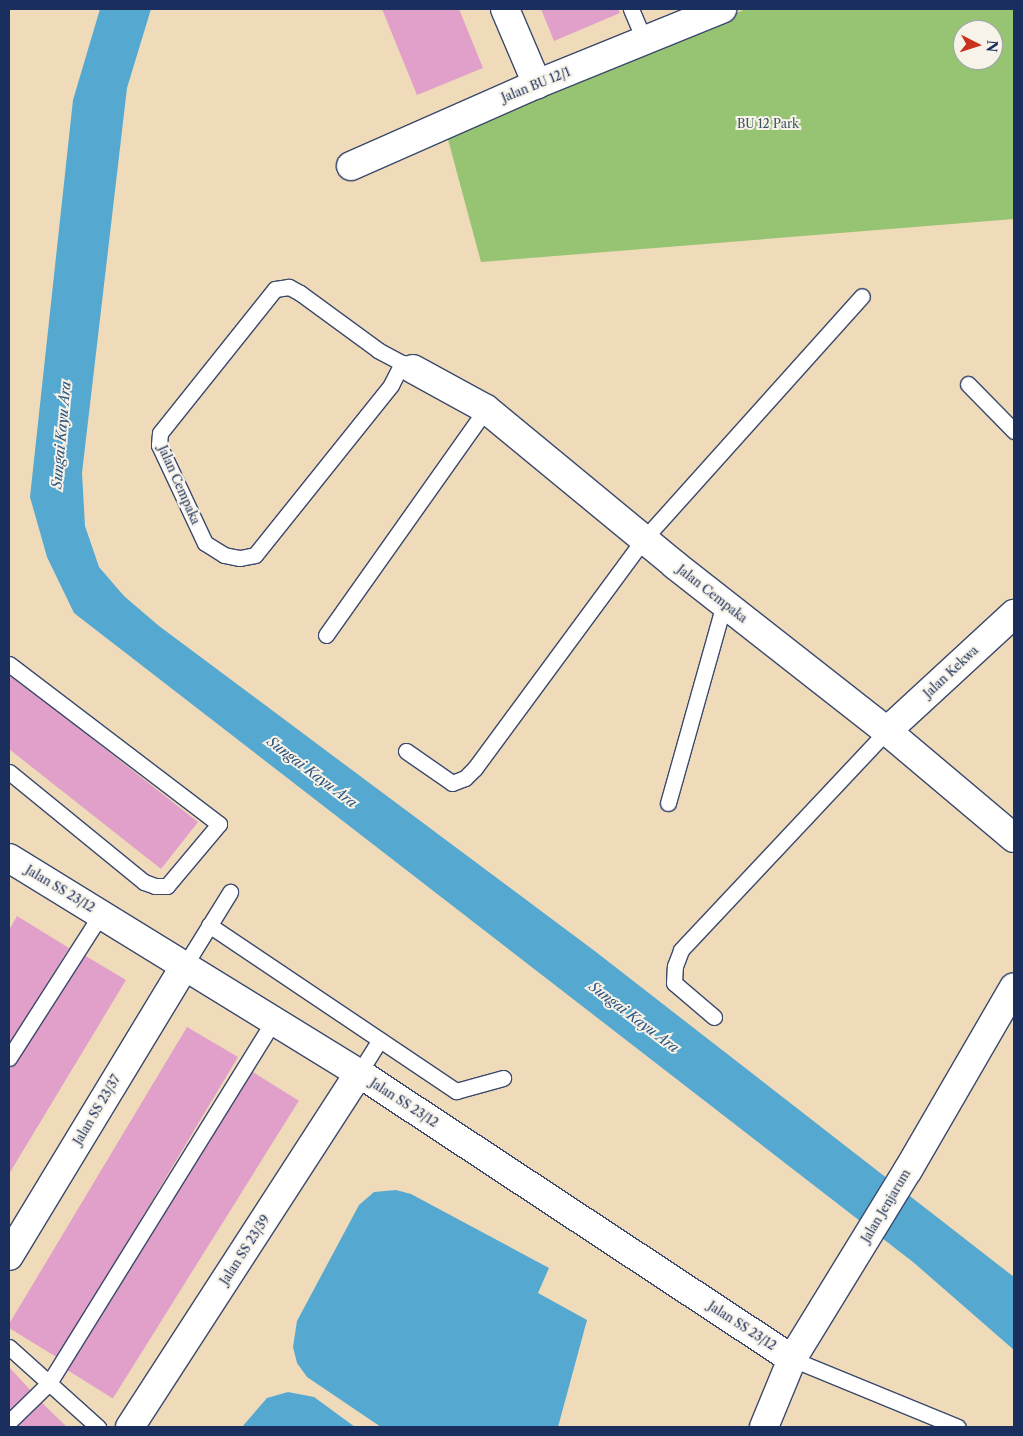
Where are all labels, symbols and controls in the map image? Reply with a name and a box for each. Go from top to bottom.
north arrow [953,20,1003,70]
text: N [982,39,1001,53]
street label: Jalan BU 12/1 [499,65,573,105]
park label: BU 12 Park [737,117,799,131]
water label: Sungai Kayu Ara [48,381,74,489]
street label: Jalan Cempaka [155,443,203,527]
street label: Jalan Cempaka [674,562,750,626]
street label: Jalan Kekwa [921,643,981,701]
water label: Sungai Kayu Ara [264,733,360,811]
street label: Jalan SS 23/12 [23,863,97,915]
water label: Sungai Kayu Ara [586,978,682,1056]
street label: Jalan SS 23/37 [71,1073,123,1147]
street label: Jalan SS 23/12 [367,1076,441,1130]
street label: Jalan Jenjarum [859,1167,913,1245]
street label: Jalan SS 23/39 [217,1213,273,1287]
street label: Jalan SS 23/12 [705,1299,779,1353]

